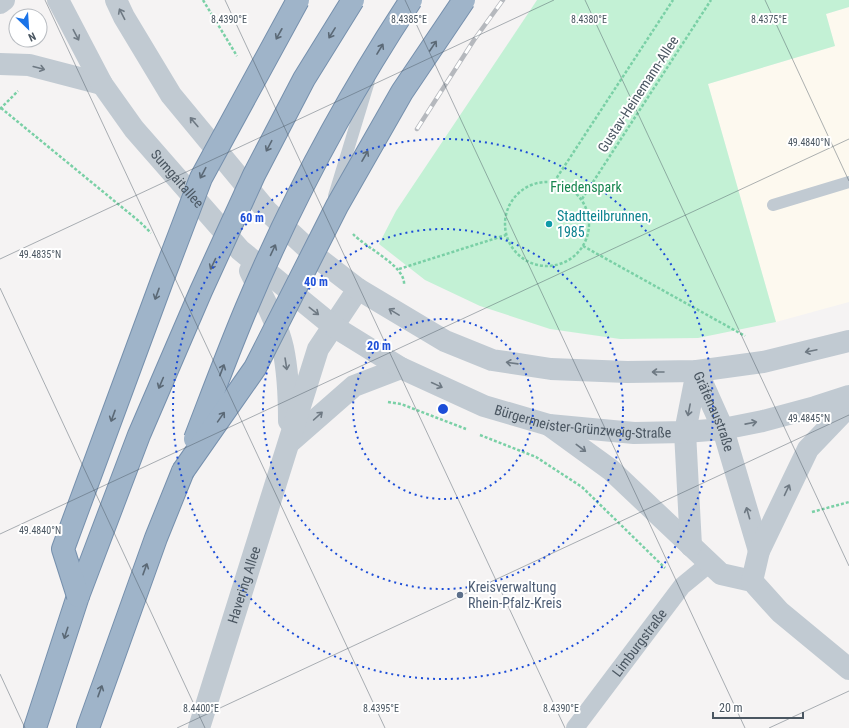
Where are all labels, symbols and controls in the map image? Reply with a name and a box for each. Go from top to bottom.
north arrow [8,8,48,48]
one-way arrow [118,8,126,20]
text: 8.4390°E [211,14,247,25]
text: 8.4385°E [391,14,427,25]
text: 8.4380°E [571,14,607,25]
text: 8.4375°E [751,14,787,25]
one-way arrow [328,27,336,38]
one-way arrow [73,28,80,40]
one-way arrow [274,28,282,40]
text: N [26,29,38,44]
street label: Gustav-Heinemann-Allee [594,33,682,155]
one-way arrow [429,40,437,51]
one-way arrow [376,44,384,55]
one-way arrow [32,64,45,72]
one-way arrow [189,117,198,128]
text: 49.4840°N [788,137,830,148]
one-way arrow [264,140,272,152]
street label: Sumgaitallee [148,146,207,211]
one-way arrow [362,150,370,162]
one-way arrow [199,167,207,179]
park label: Friedenspark [550,179,622,195]
place label: Stadtteilbrunnen, 1985 [557,208,651,240]
text: 60 m [240,211,264,225]
marker: Stadtteilbrunnen, 1985 [544,219,554,229]
one-way arrow [270,245,277,257]
text: 49.4835°N [19,249,61,260]
one-way arrow [209,258,216,270]
text: 40 m [304,275,328,289]
one-way arrow [153,288,160,301]
one-way arrow [309,307,320,315]
one-way arrow [388,307,400,315]
text: 20 m [367,339,391,353]
one-way arrow [805,348,818,356]
one-way arrow [282,357,290,370]
one-way arrow [506,359,519,367]
one-way arrow [219,364,227,376]
one-way arrow [652,368,665,376]
street label: Gräfenaustraße [690,369,737,454]
one-way arrow [157,377,165,389]
one-way arrow [430,382,442,389]
street label: Bürgermeister-Grünzweig-Straße [493,401,672,441]
centre of rings [436,402,450,416]
one-way arrow [685,403,693,416]
one-way arrow [108,410,116,422]
one-way arrow [217,411,225,422]
one-way arrow [313,412,323,421]
text: 49.4845°N [788,413,830,424]
one-way arrow [744,419,757,427]
one-way arrow [575,444,586,452]
one-way arrow [784,485,791,497]
one-way arrow [744,507,751,520]
text: 49.4840°N [19,525,61,536]
street label: Havering Allee [224,544,264,625]
one-way arrow [141,563,149,575]
place label: Kreisverwaltung Rhein-Pfalz-Kreis [468,579,562,611]
marker: Kreisverwaltung Rhein-Pfalz-Kreis [455,590,465,600]
street label: Limburgstraße [609,605,670,679]
one-way arrow [62,626,69,639]
one-way arrow [97,685,105,697]
scale bar [713,694,803,720]
text: 20 m [719,701,743,715]
text: 8.4400°E [183,703,219,714]
text: 8.4395°E [363,703,399,714]
text: 8.4390°E [543,703,579,714]

